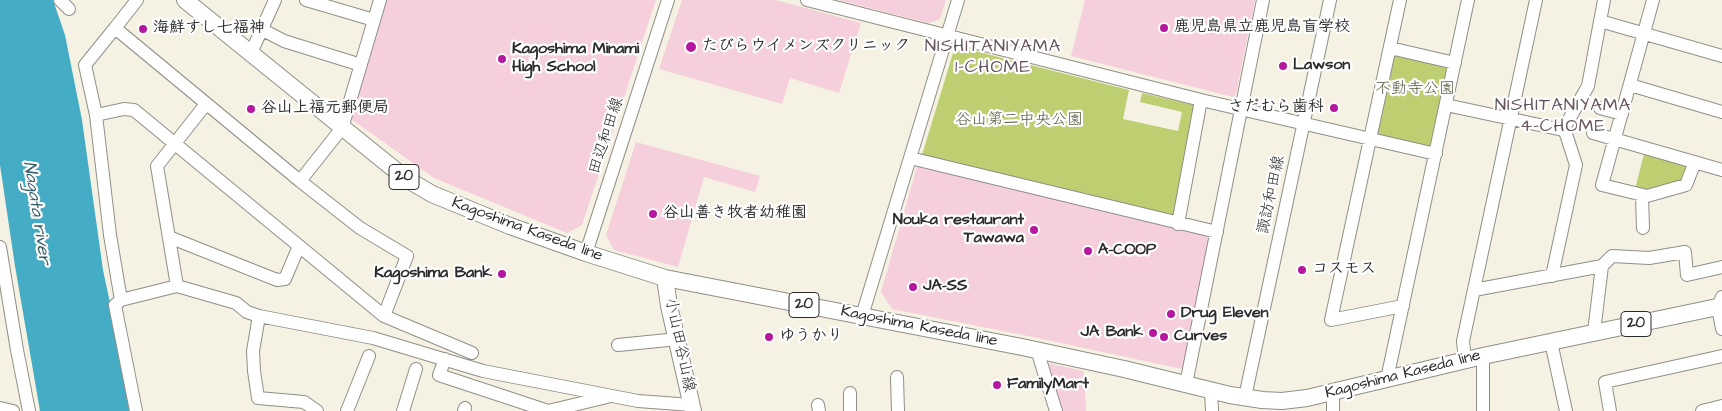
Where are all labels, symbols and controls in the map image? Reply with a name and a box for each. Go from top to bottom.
place label: 鹿児島県立鹿児島盲学校 [1174,18,1350,38]
place label: 海鮮すし七福神 [153,19,265,39]
marker: 鹿児島県立鹿児島盲学校 [1158,22,1170,34]
marker: 海鮮すし七福神 [137,23,149,35]
district label: NISHITANIYAMA 1-CHOME [923,36,1063,78]
place label: たびらウイメンズクリニック [702,37,910,57]
place label: Kagoshima Minami High School [512,40,639,78]
marker: たびらウイメンズクリニック [684,40,698,54]
marker: Kagoshima Minami High School [496,53,508,65]
place label: Lawson [1293,56,1350,76]
marker: Lawson [1277,60,1289,72]
park label: 不動寺公園 [1375,80,1455,100]
street label: 田辺和田線 [586,95,628,177]
district label: NISHITANIYAMA 4-CHOME [1493,95,1633,138]
place label: さだむら歯科 [1228,98,1324,118]
place label: 谷山上福元郵便局 [261,99,389,119]
marker: さだむら歯科 [1328,102,1340,114]
marker: 谷山上福元郵便局 [245,103,257,115]
park label: 谷山第二中央公園 [955,111,1083,131]
street label: 諏訪和田線 [1254,154,1290,236]
water label: Nagata river [17,160,55,266]
road number: 20 [389,164,419,190]
street label: Kagoshima Kaseda line [449,194,605,266]
place label: 谷山善き牧者幼稚園 [663,204,807,224]
marker: 谷山善き牧者幼稚園 [647,208,659,220]
place label: Nouka restaurant Tawawa [893,211,1024,249]
marker: Nouka restaurant Tawawa [1028,224,1040,236]
place label: A-COOP [1098,241,1156,261]
marker: A-COOP [1082,245,1094,257]
place label: コスモス [1312,260,1376,280]
place label: Kagoshima Bank [374,264,492,284]
marker: コスモス [1296,264,1308,276]
marker: Kagoshima Bank [496,268,508,280]
place label: JA-SS [923,277,967,297]
marker: JA-SS [907,281,919,293]
road number: 20 [789,292,819,318]
street label: 小山田谷山線 [660,296,698,394]
street label: Kagoshima Kaseda line [839,302,999,352]
place label: Drug Eleven [1181,304,1269,324]
marker: Drug Eleven [1165,308,1177,320]
road number: 20 [1621,312,1651,336]
place label: JA Bank [1081,323,1143,343]
place label: ゆうかり [779,327,843,347]
marker: JA Bank [1147,327,1159,339]
place label: Curves [1174,327,1227,347]
marker: ゆうかり [763,331,775,343]
marker: Curves [1158,331,1170,343]
street label: Kagoshima Kaseda line [1323,346,1483,404]
place label: FamilyMart [1007,375,1089,395]
marker: FamilyMart [991,379,1003,391]

